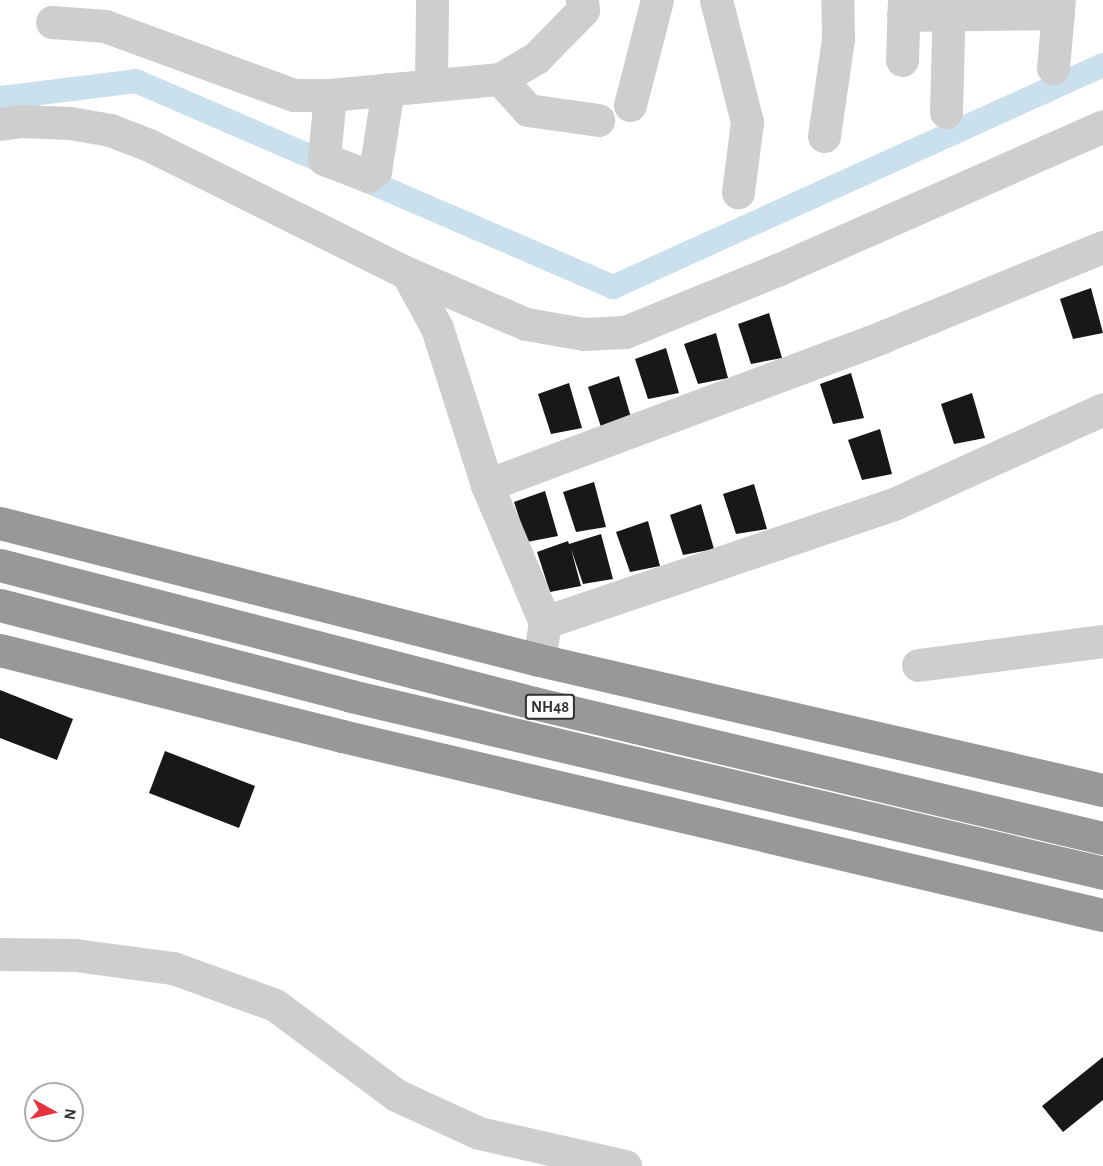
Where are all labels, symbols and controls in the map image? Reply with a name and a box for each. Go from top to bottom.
road number: NH48 [524,694,576,720]
north arrow [24,1082,84,1142]
text: N [61,1108,79,1121]

